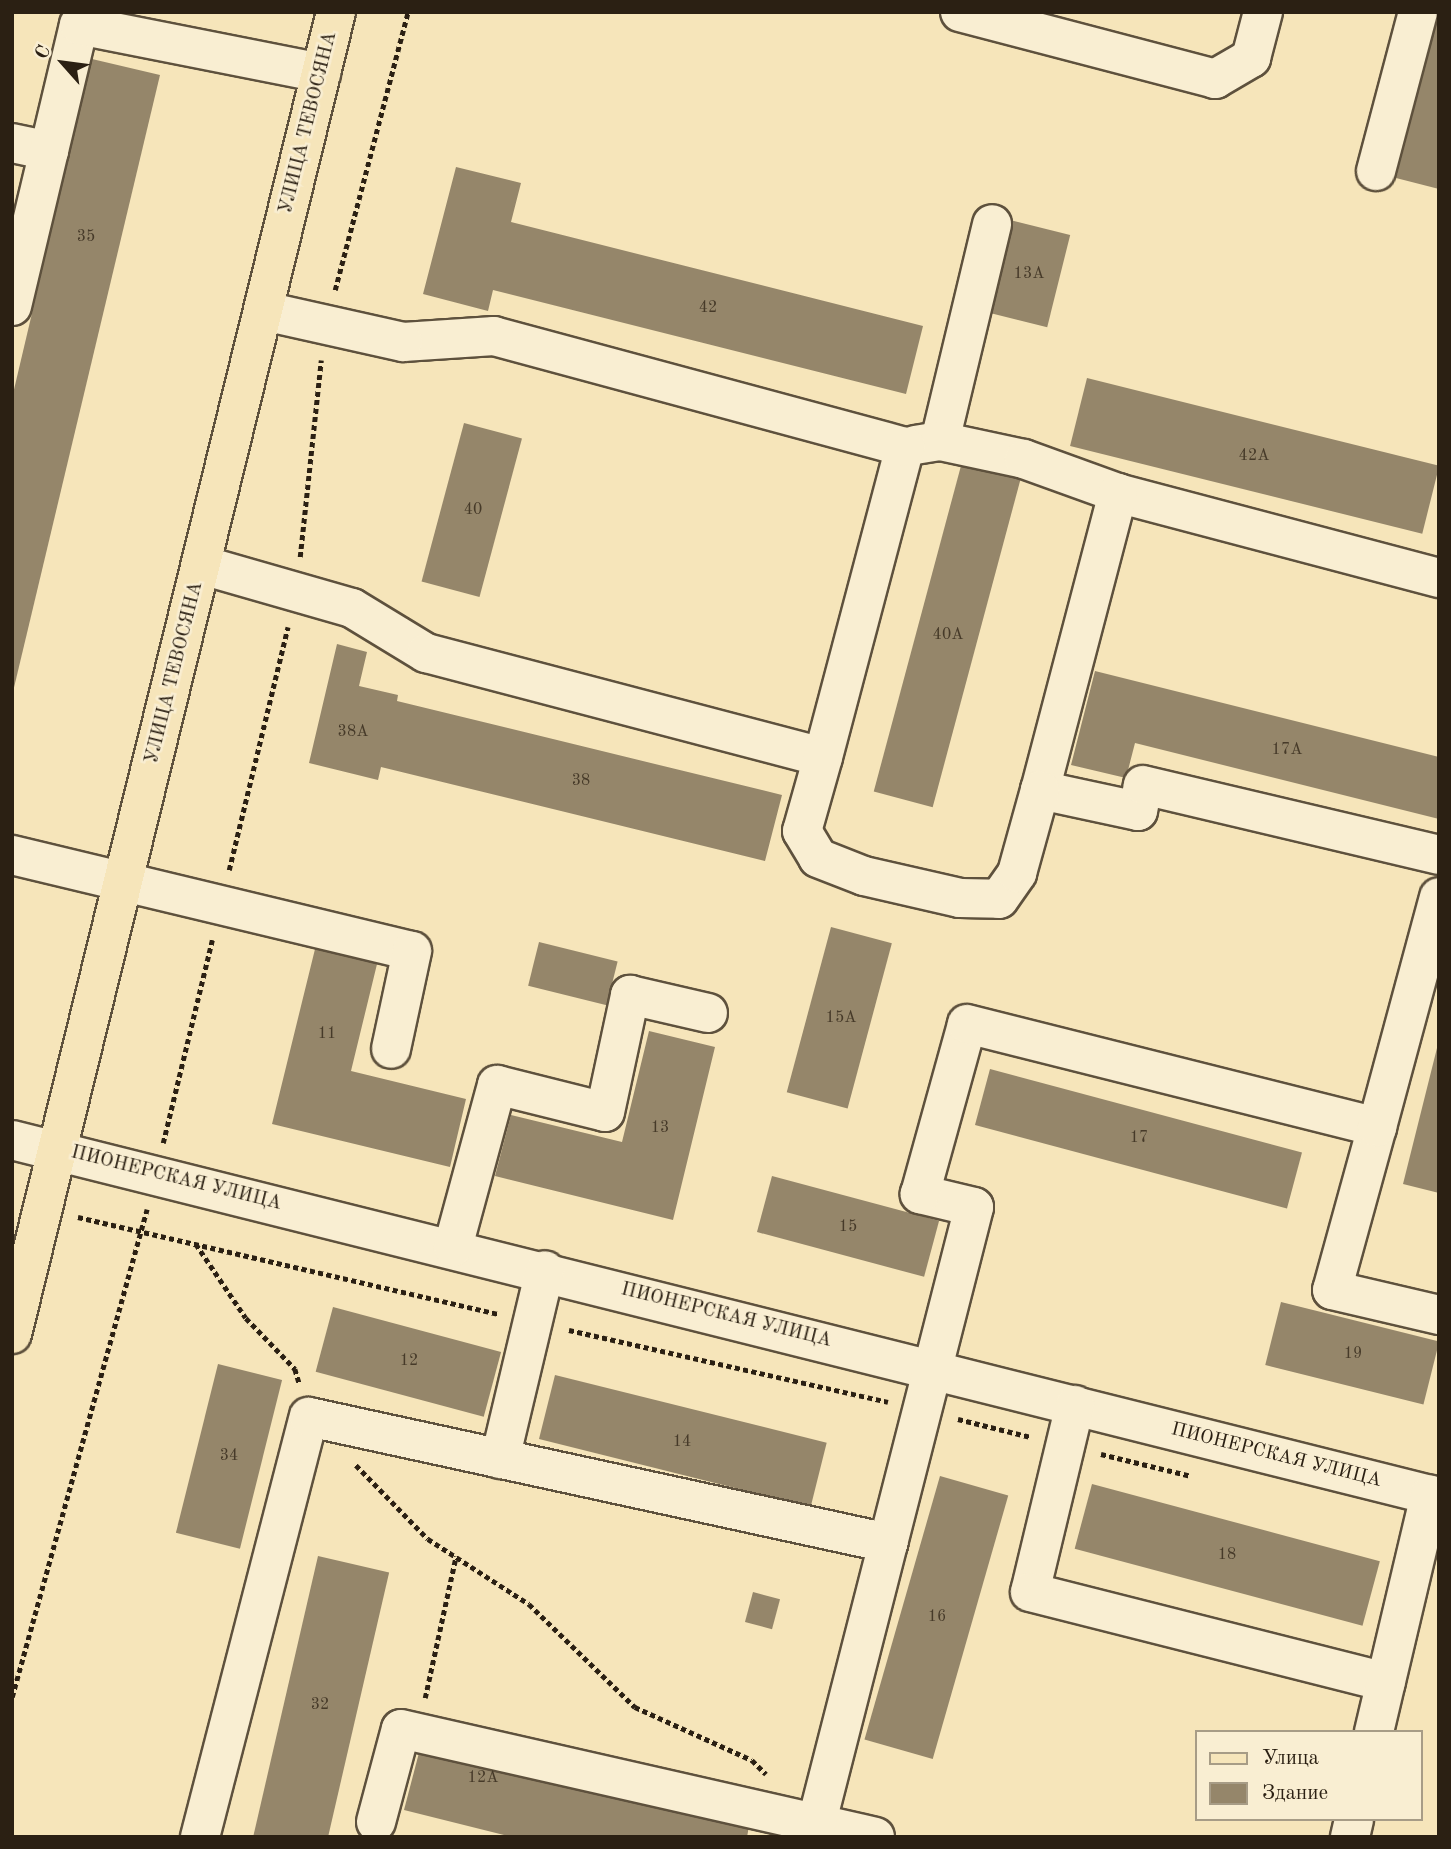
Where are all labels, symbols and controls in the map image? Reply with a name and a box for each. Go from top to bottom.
north arrow [28,28,98,98]
street label: УЛИЦА ТЕВОСЯНА [275,30,343,216]
text: С [33,43,55,63]
house number: 35 [77,227,95,247]
house number: 13А [1014,264,1044,284]
house number: 42 [699,298,717,318]
house number: 42А [1239,446,1269,466]
house number: 40 [464,500,482,520]
street label: УЛИЦА ТЕВОСЯНА [141,580,209,766]
house number: 40А [933,625,963,645]
house number: 38А [338,722,368,742]
house number: 17А [1272,740,1302,760]
house number: 38 [572,771,590,791]
house number: 15А [826,1008,856,1028]
house number: 11 [318,1024,336,1044]
house number: 13 [651,1118,669,1138]
house number: 17 [1130,1128,1148,1148]
street label: ПИОНЕРСКАЯ УЛИЦА [68,1142,284,1216]
house number: 15 [839,1217,857,1237]
street label: ПИОНЕРСКАЯ УЛИЦА [618,1279,834,1353]
house number: 19 [1344,1344,1362,1364]
house number: 12 [400,1351,418,1371]
street label: ПИОНЕРСКАЯ УЛИЦА [1168,1419,1384,1493]
house number: 14 [673,1432,691,1452]
house number: 34 [220,1446,238,1466]
house number: 18 [1218,1545,1236,1565]
house number: 16 [928,1607,946,1627]
house number: 32 [311,1695,329,1715]
legend [1196,1730,1423,1821]
text: Улица [1262,1748,1319,1769]
house number: 12А [468,1768,498,1788]
text: Здание [1262,1783,1328,1804]

